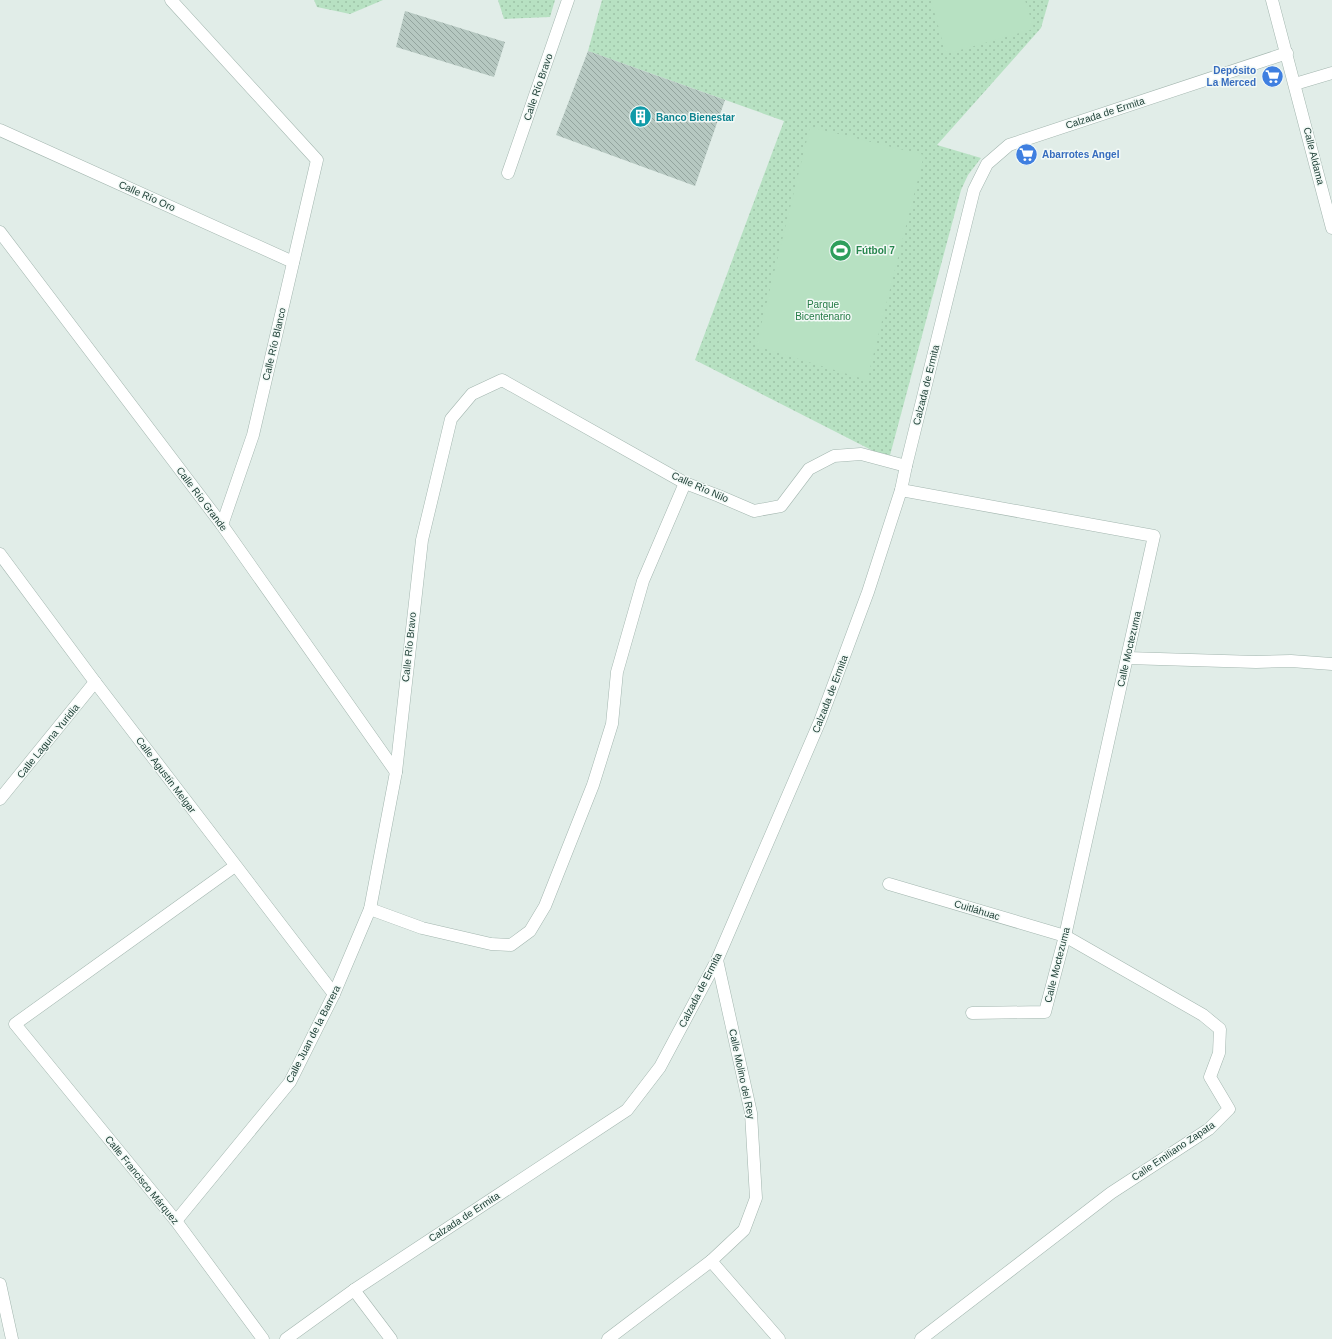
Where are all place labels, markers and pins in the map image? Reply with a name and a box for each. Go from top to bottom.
supermarket icon: Depósito La Merced [1259,63,1285,89]
place label: Depósito La Merced [1207,65,1256,88]
building icon: Banco Bienestar [628,104,654,130]
place label: Banco Bienestar [656,112,735,123]
supermarket icon: Abarrotes Angel [1014,141,1040,167]
place label: Abarrotes Angel [1042,149,1120,160]
sports icon: Fútbol 7 [827,237,853,263]
place label: Fútbol 7 [856,245,895,256]

